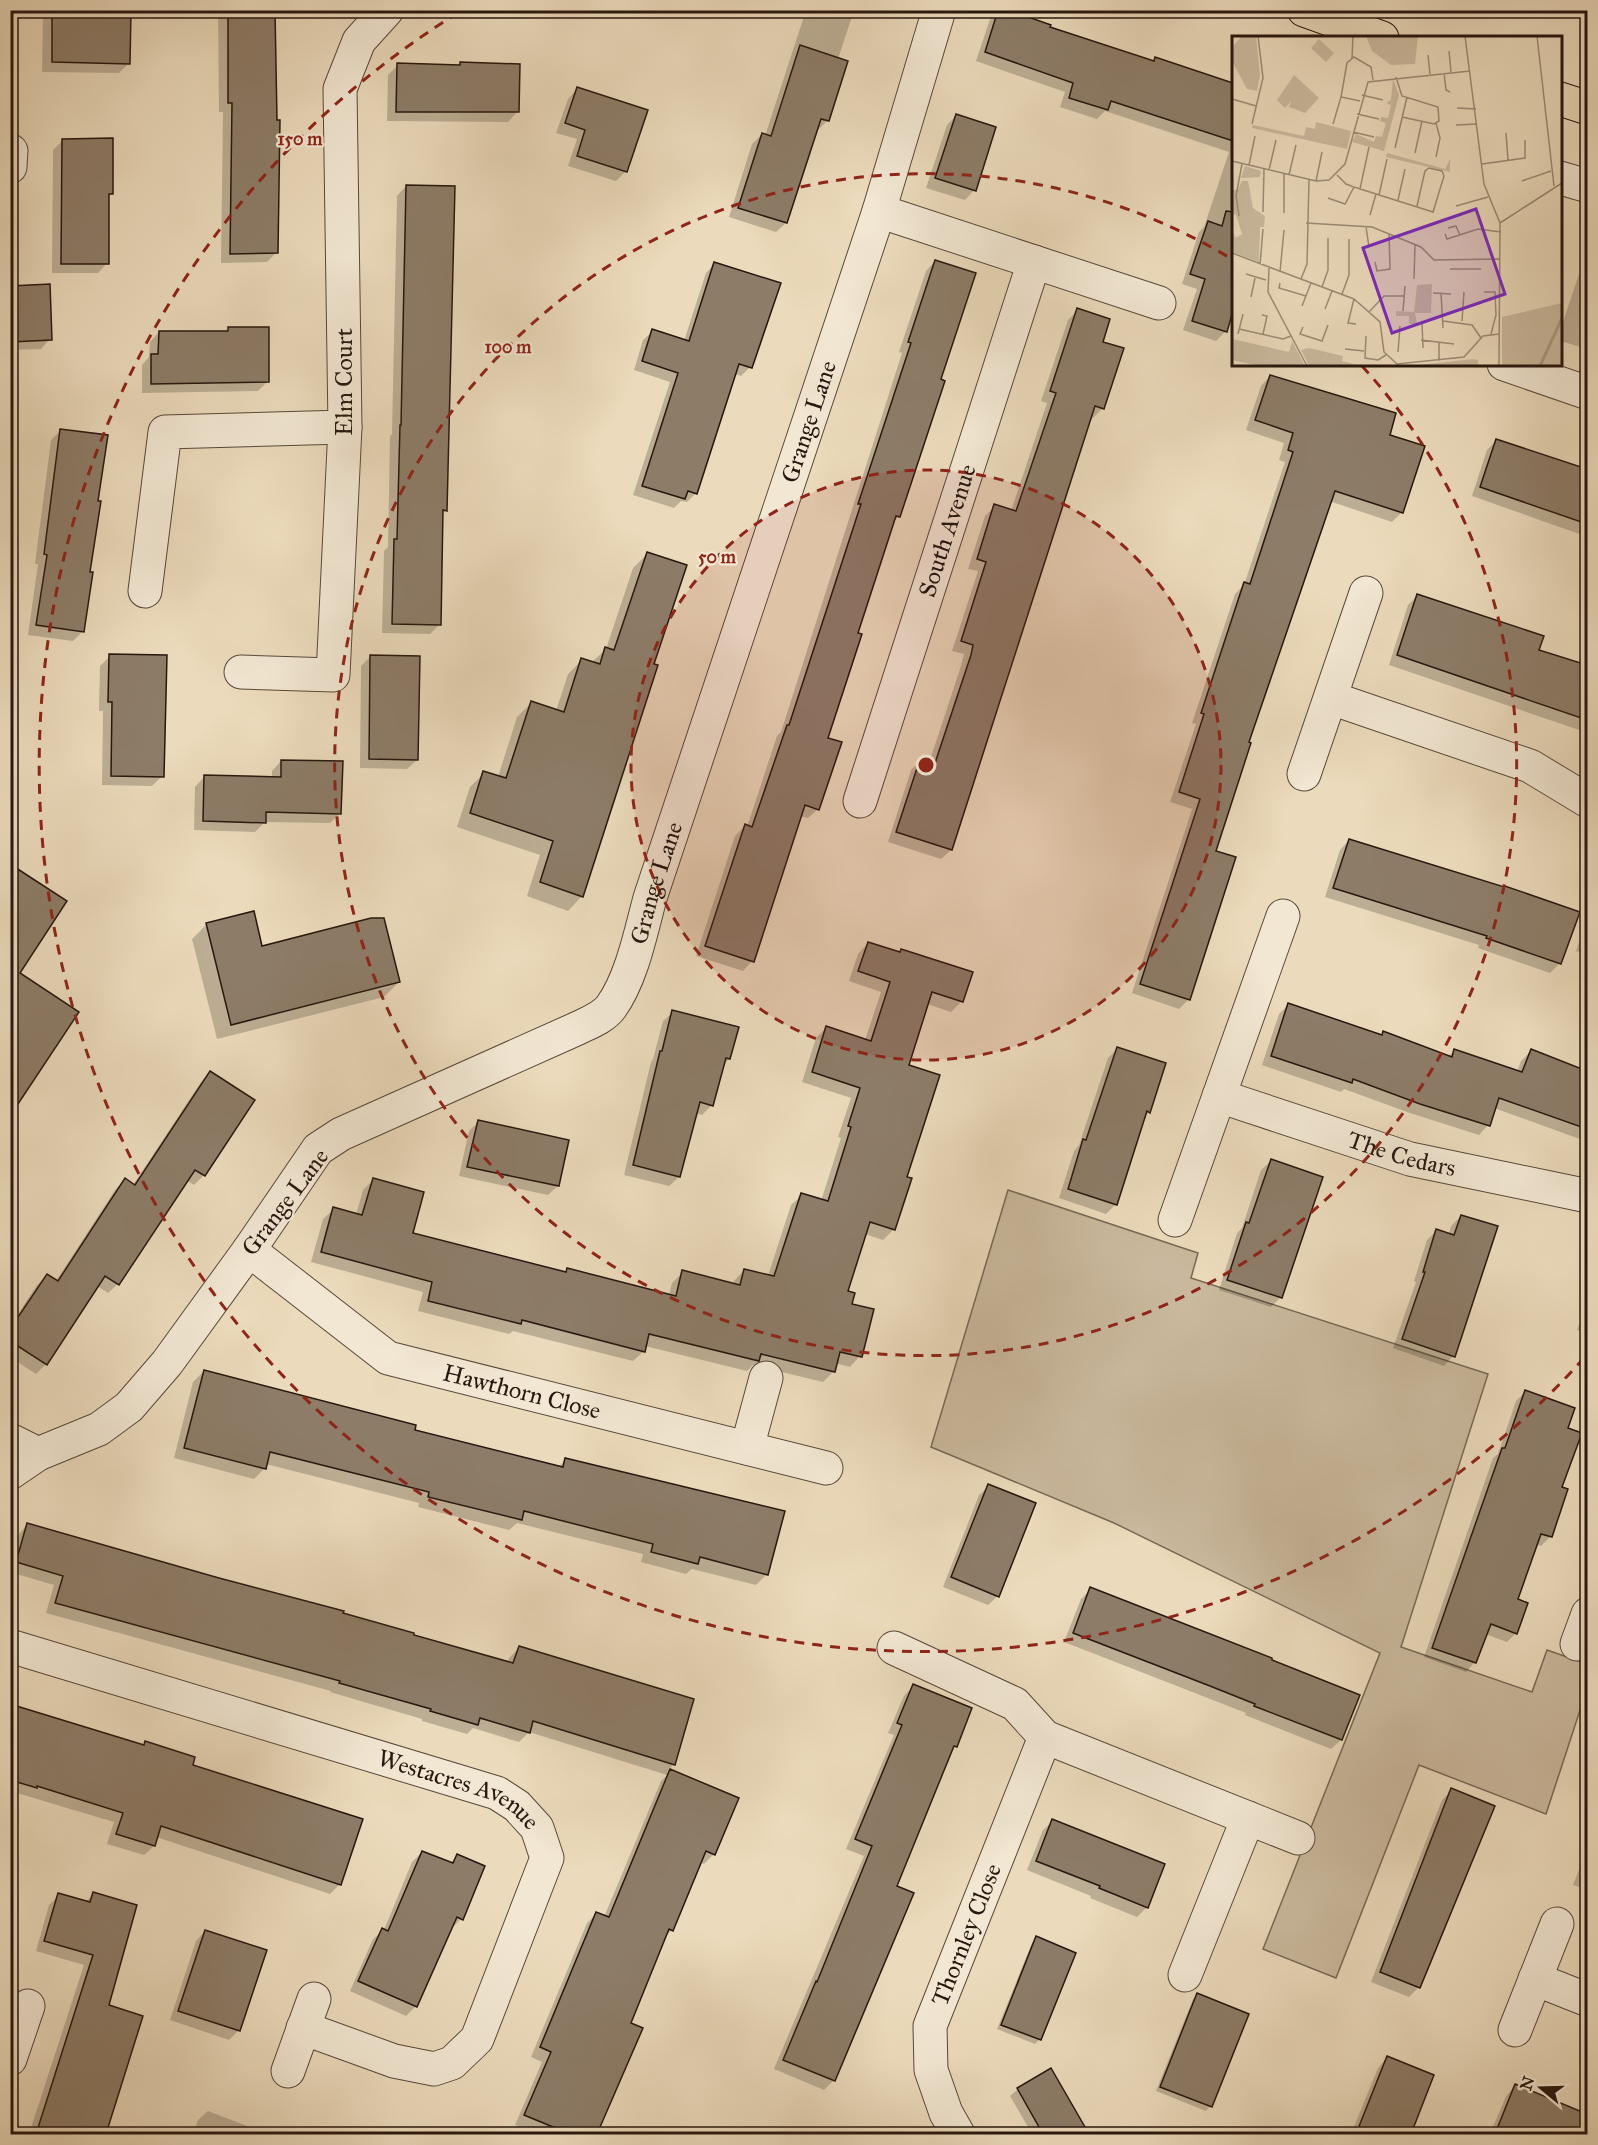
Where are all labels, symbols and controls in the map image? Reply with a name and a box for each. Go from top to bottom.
inset map [1232,36,1562,366]
text: 150 m [278,128,323,150]
street label: Elm Court [329,328,359,436]
text: 100 m [485,336,532,358]
street label: Grange Lane [774,357,843,487]
street label: South Avenue [912,460,983,601]
text: 50 m [698,546,737,568]
centre of rings [916,755,936,775]
street label: Grange Lane [624,818,689,948]
street label: The Cedars [1344,1124,1459,1183]
street label: Grange Lane [235,1142,335,1262]
street label: Hawthorn Close [440,1357,604,1426]
street label: Westacres Avenue [374,1743,546,1836]
street label: Thornley Close [925,1859,1008,2010]
north arrow [1511,2058,1571,2118]
text: N [1516,2073,1539,2093]

